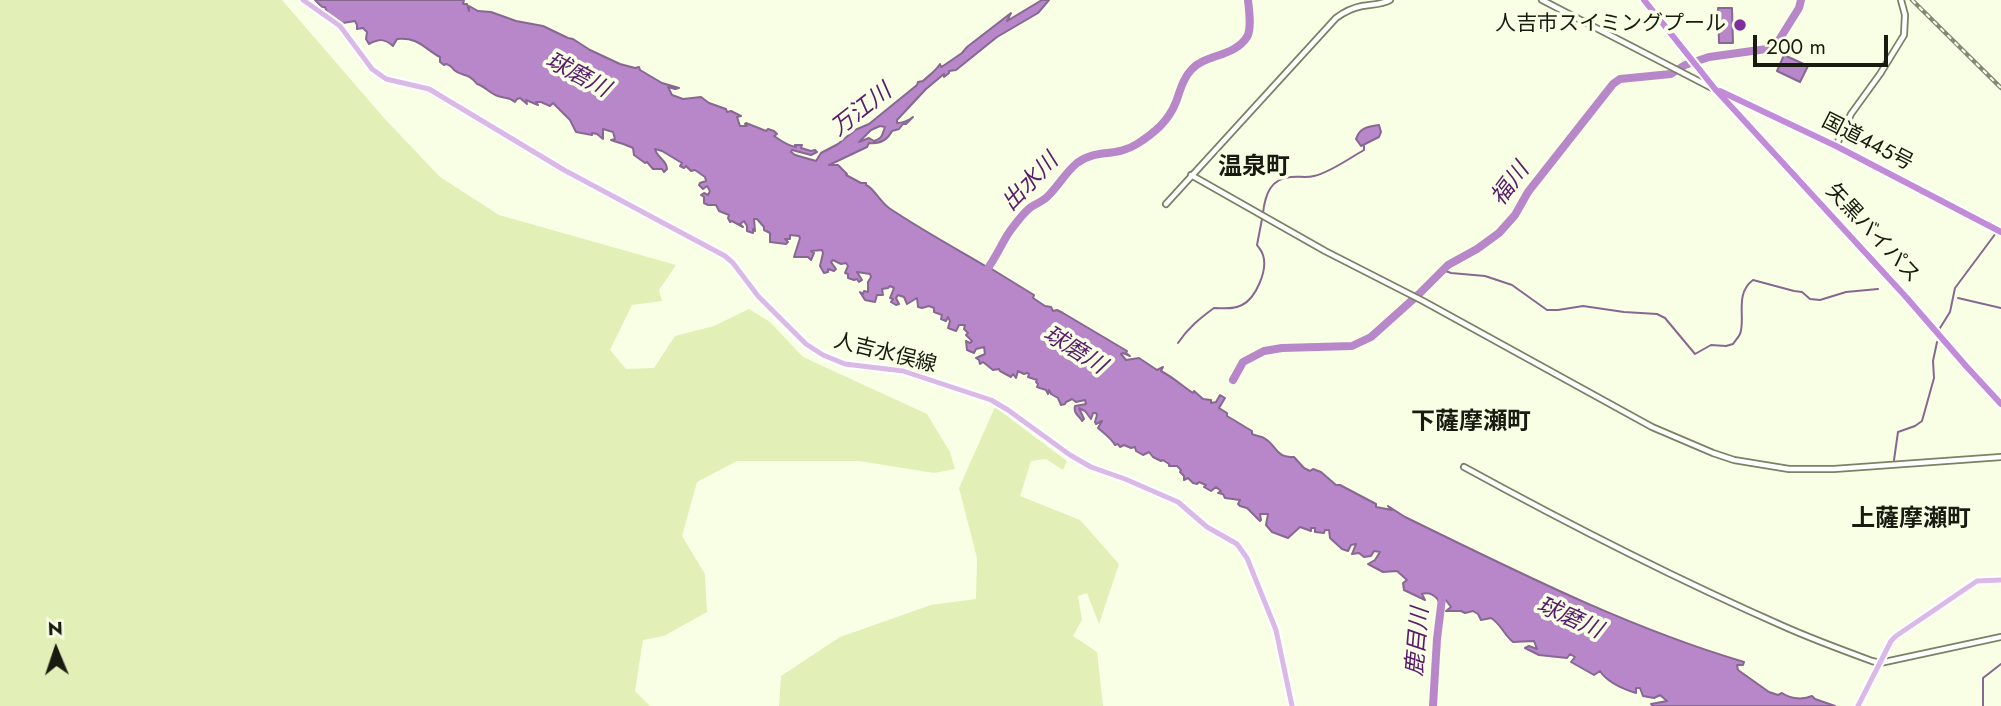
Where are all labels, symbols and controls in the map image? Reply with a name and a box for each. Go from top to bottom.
place label: 人吉市スイミングプール [1495,12,1726,38]
marker: 人吉市スイミングプール [1732,17,1748,33]
scale bar [1756,21,1891,65]
text: 200 m [1766,32,1826,62]
water label: 球磨川 [540,48,614,104]
water label: 万江川 [826,79,898,143]
street label: 国道445号 [1817,109,1917,177]
water label: 出水川 [997,149,1065,217]
district label: 温泉町 [1218,154,1290,182]
water label: 福川 [1486,158,1536,212]
street label: 矢黒バイパス [1820,179,1924,289]
water label: 球磨川 [1037,321,1111,381]
street label: 人吉水俣線 [831,329,939,379]
district label: 下薩摩瀬町 [1411,409,1531,437]
district label: 上薩摩瀬町 [1851,506,1971,534]
water label: 球磨川 [1532,592,1606,646]
water label: 鹿目川 [1402,606,1436,678]
north arrow [21,615,91,685]
text: N [47,615,63,642]

